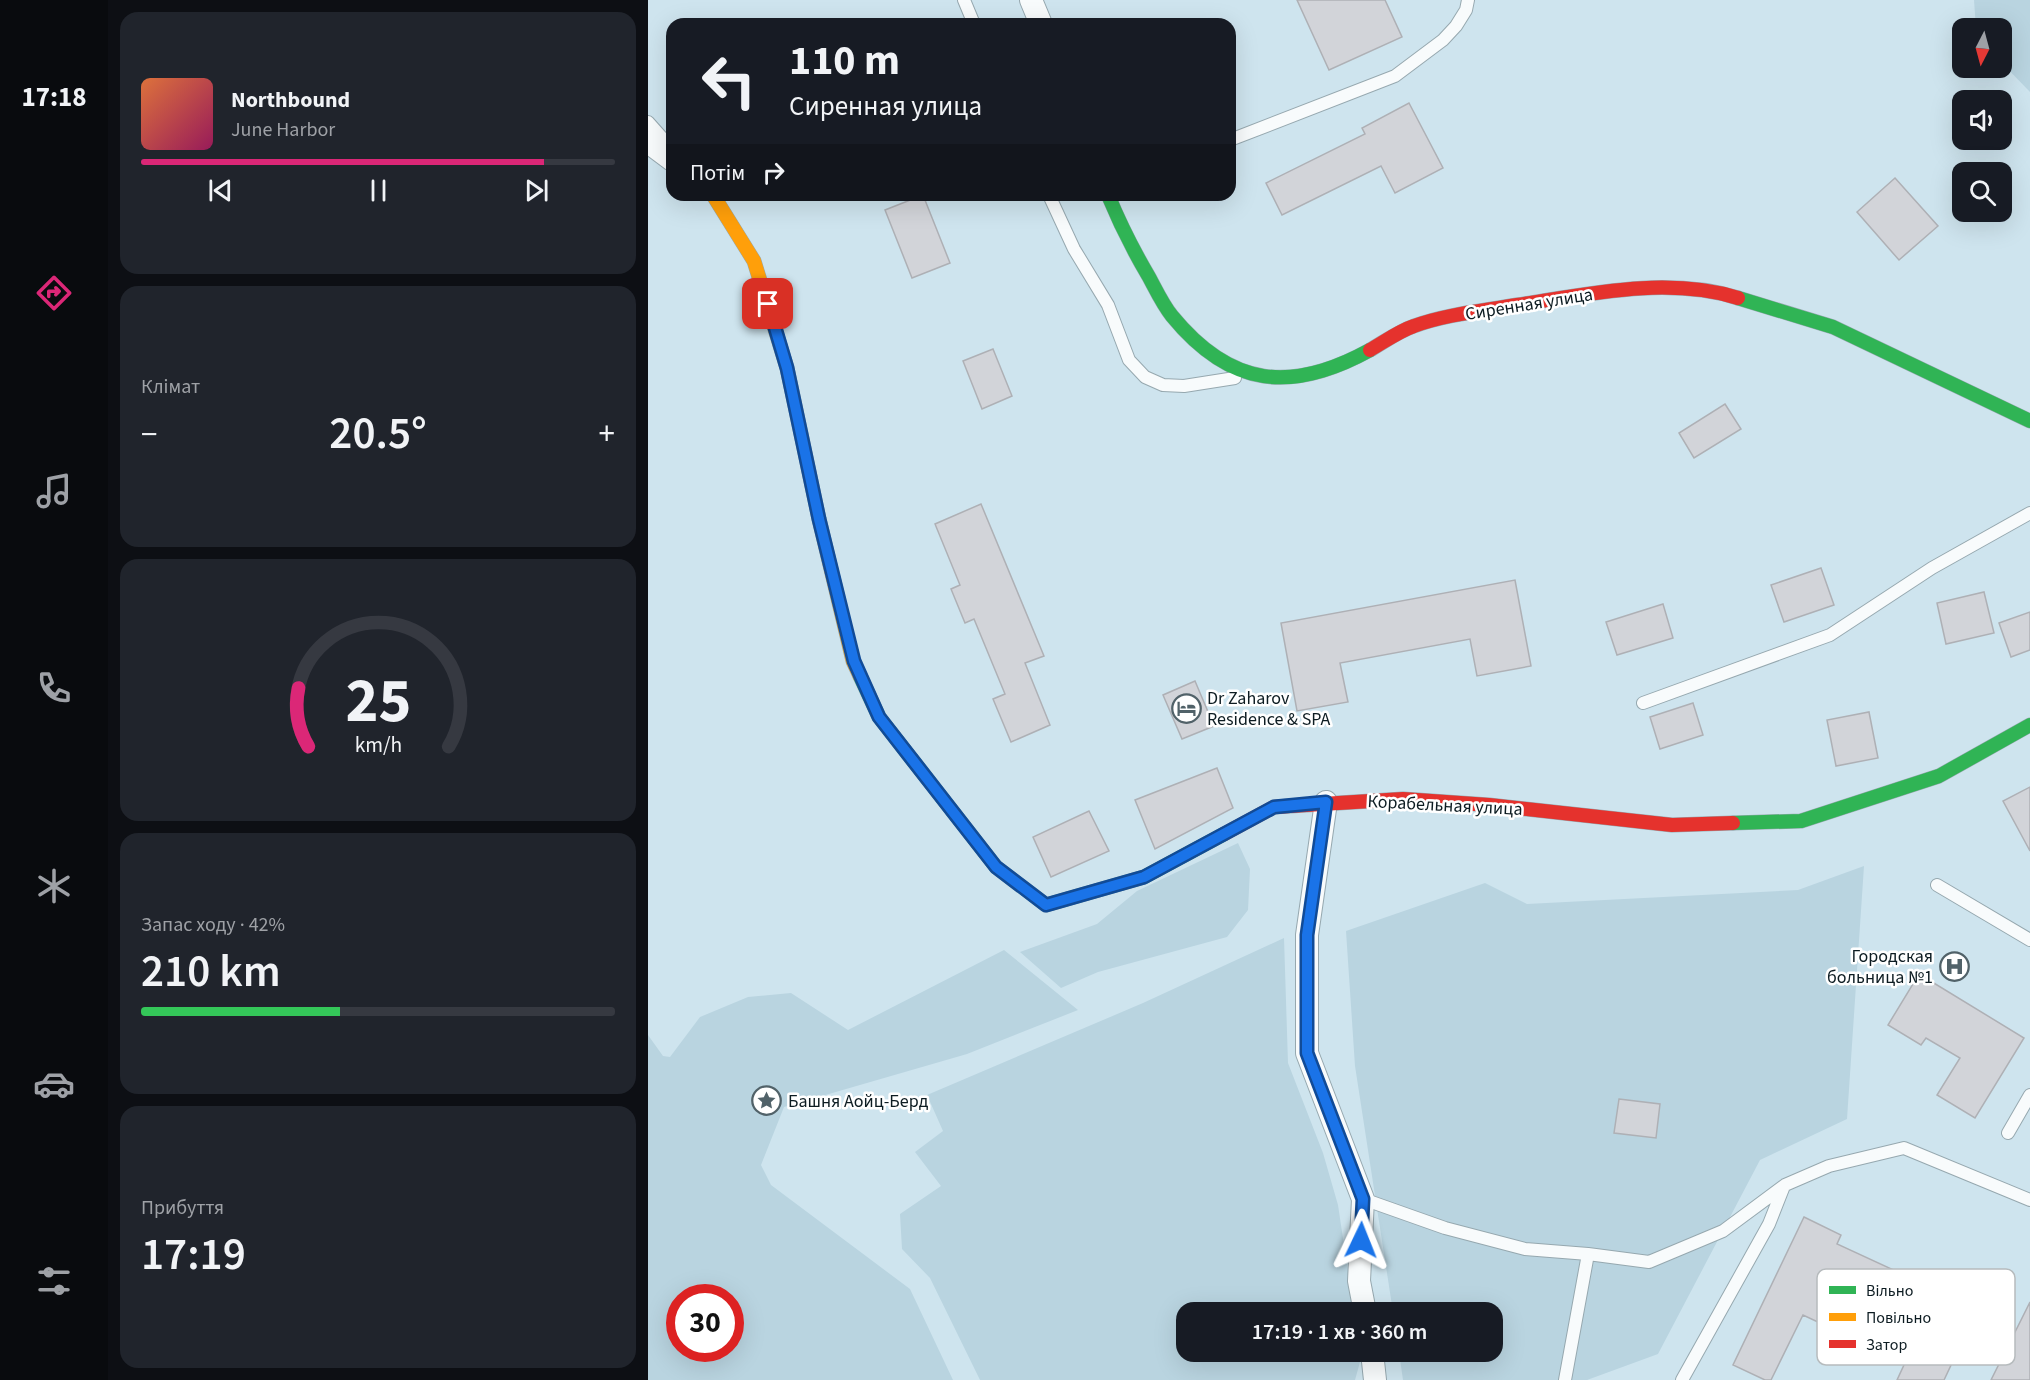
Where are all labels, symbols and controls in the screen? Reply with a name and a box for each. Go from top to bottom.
north arrow [1952,18,2012,78]
map controls [1952,18,2012,222]
text: 110 m [789,31,900,91]
icon: left [690,42,768,120]
text: 17:18 [21,78,87,117]
text: Northbound [231,84,350,116]
text: Сиренная улица [789,87,982,126]
button: sound [1952,90,2012,150]
text: June Harbor [231,116,335,144]
icon: right [757,156,790,189]
text: Потім [690,157,745,189]
button: search [1952,162,2012,222]
icon: previous [204,174,237,207]
icon: pause [362,174,395,207]
icon: next [520,174,553,207]
icon: directions [33,272,75,314]
pin [742,278,793,329]
street label: Сиренная улица [1464,282,1595,327]
icon: arrive [751,287,784,320]
text: Клімат [141,373,200,401]
text: 20.5° [329,402,427,466]
text: − [141,411,157,458]
text: + [599,411,615,458]
icon: music [33,470,75,512]
text: 25 [345,657,411,746]
icon: phone [33,667,75,709]
place label: Dr Zaharov Residence & SPA [1207,686,1331,732]
hotel icon: Dr Zaharov Residence & SPA [1170,692,1202,724]
text: km/h [354,730,402,761]
street label: Корабельная улица [1367,789,1523,822]
icon: climate [33,865,75,907]
text: Запас ходу · 42% [141,911,285,939]
text: 210 km [141,940,281,1004]
place label: Городская больница №1 [1827,944,1933,990]
hospital icon: Городская больница №1 [1938,950,1970,982]
icon: car [33,1063,75,1105]
place icon: Башня Аойц-Берд [751,1085,783,1117]
place label: Башня Аойц-Берд [788,1089,929,1114]
text: Прибуття [141,1194,224,1222]
position arrow [1329,1208,1393,1272]
text: 17:19 [141,1223,246,1287]
icon: filters [33,1260,75,1302]
legend [1817,1269,2015,1365]
text: Вільно [1866,1280,1913,1302]
speed limit sign: 30 [666,1284,744,1362]
text: Повільно [1866,1307,1931,1329]
text: 17:19 · 1 хв · 360 m [1252,1316,1427,1348]
text: Затор [1866,1334,1907,1356]

